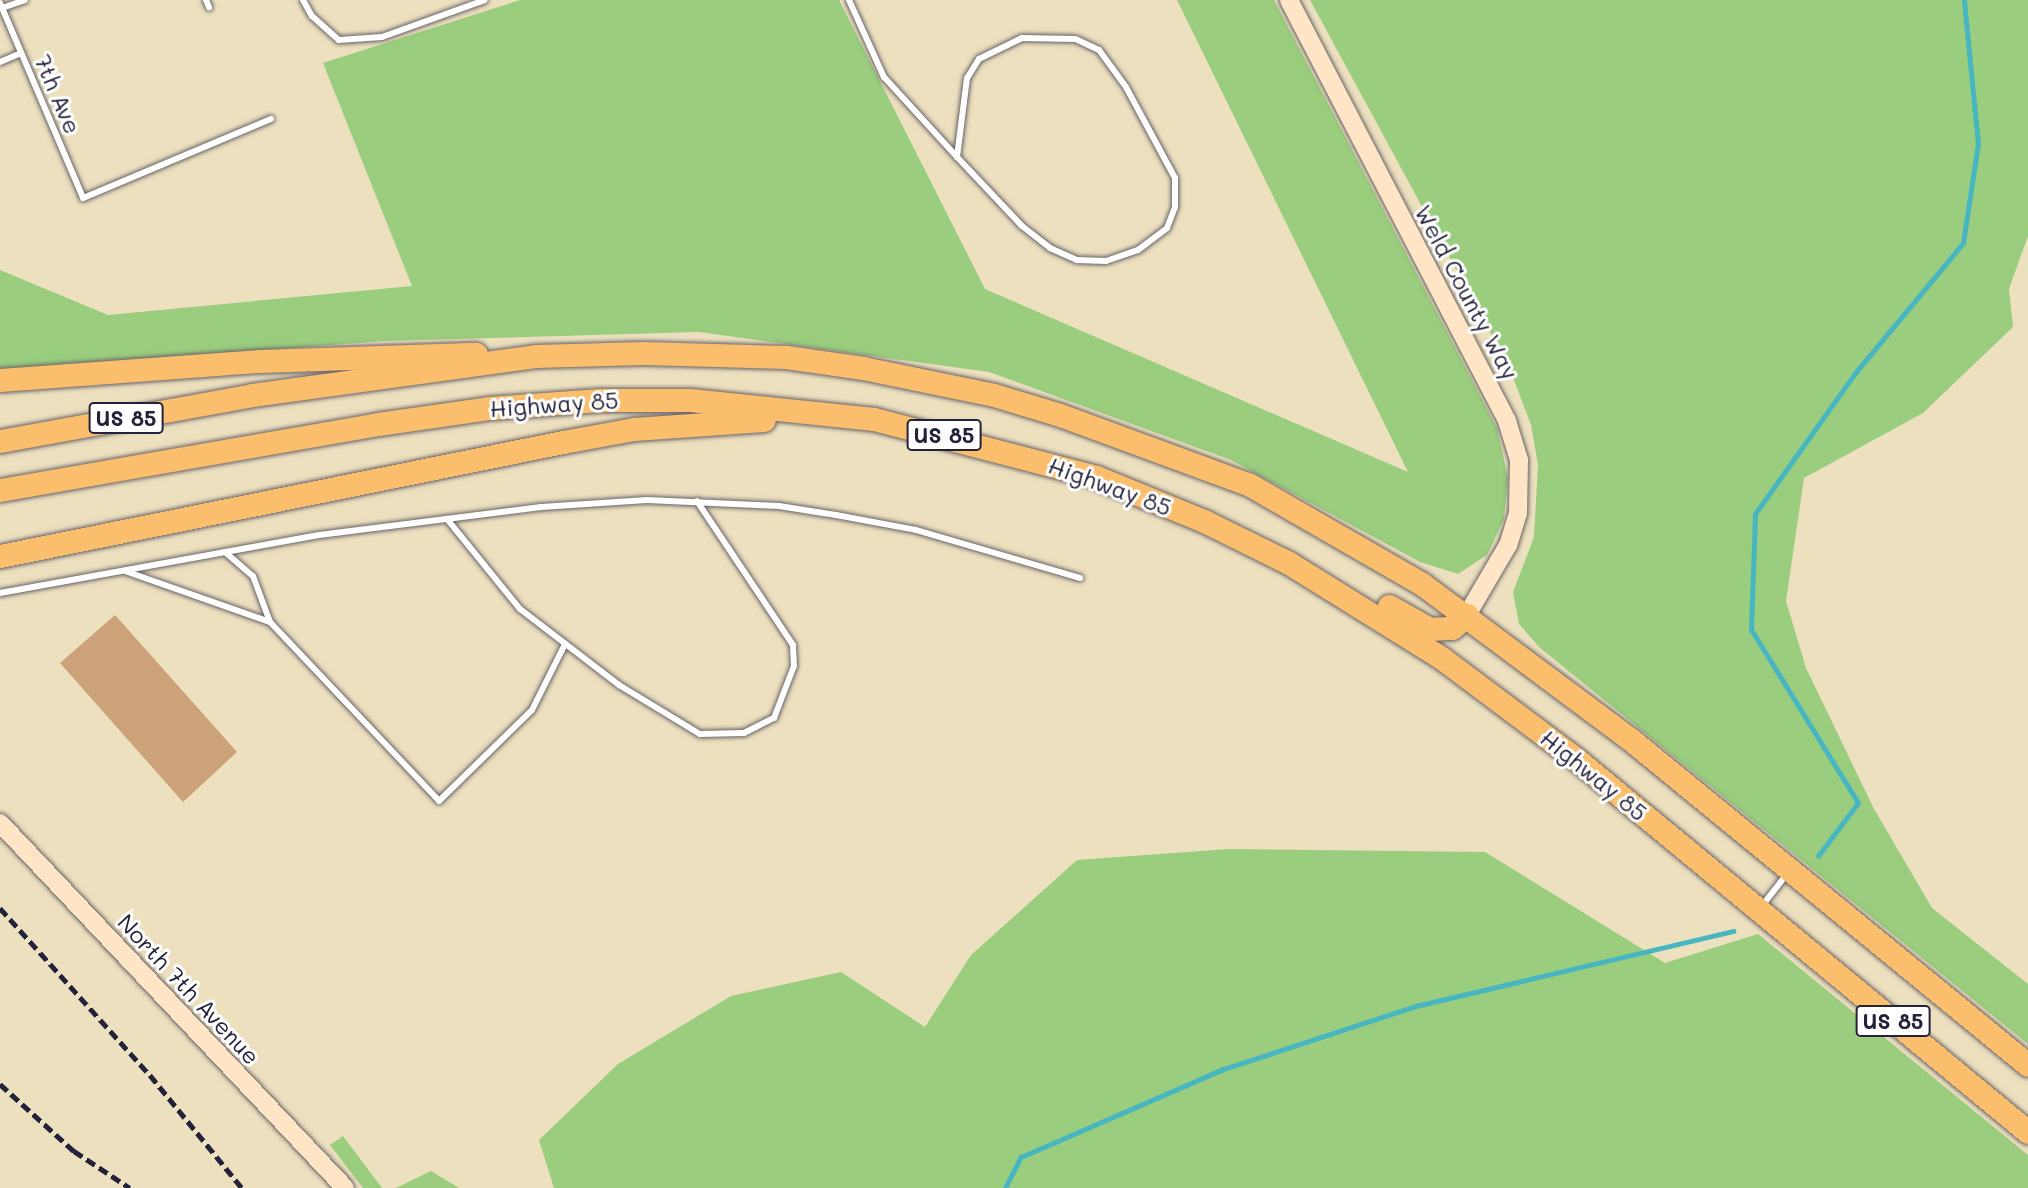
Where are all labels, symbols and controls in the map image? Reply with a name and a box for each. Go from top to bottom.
street label: 7th Ave [29,50,87,138]
street label: Weld County Way [1409,200,1525,384]
street label: Highway 85 [489,386,619,422]
road number: US 85 [88,400,164,436]
road number: US 85 [906,418,982,452]
street label: Highway 85 [1045,451,1175,521]
street label: Highway 85 [1535,724,1653,826]
street label: North 7th Avenue [112,908,266,1070]
road number: US 85 [1854,1004,1932,1038]

